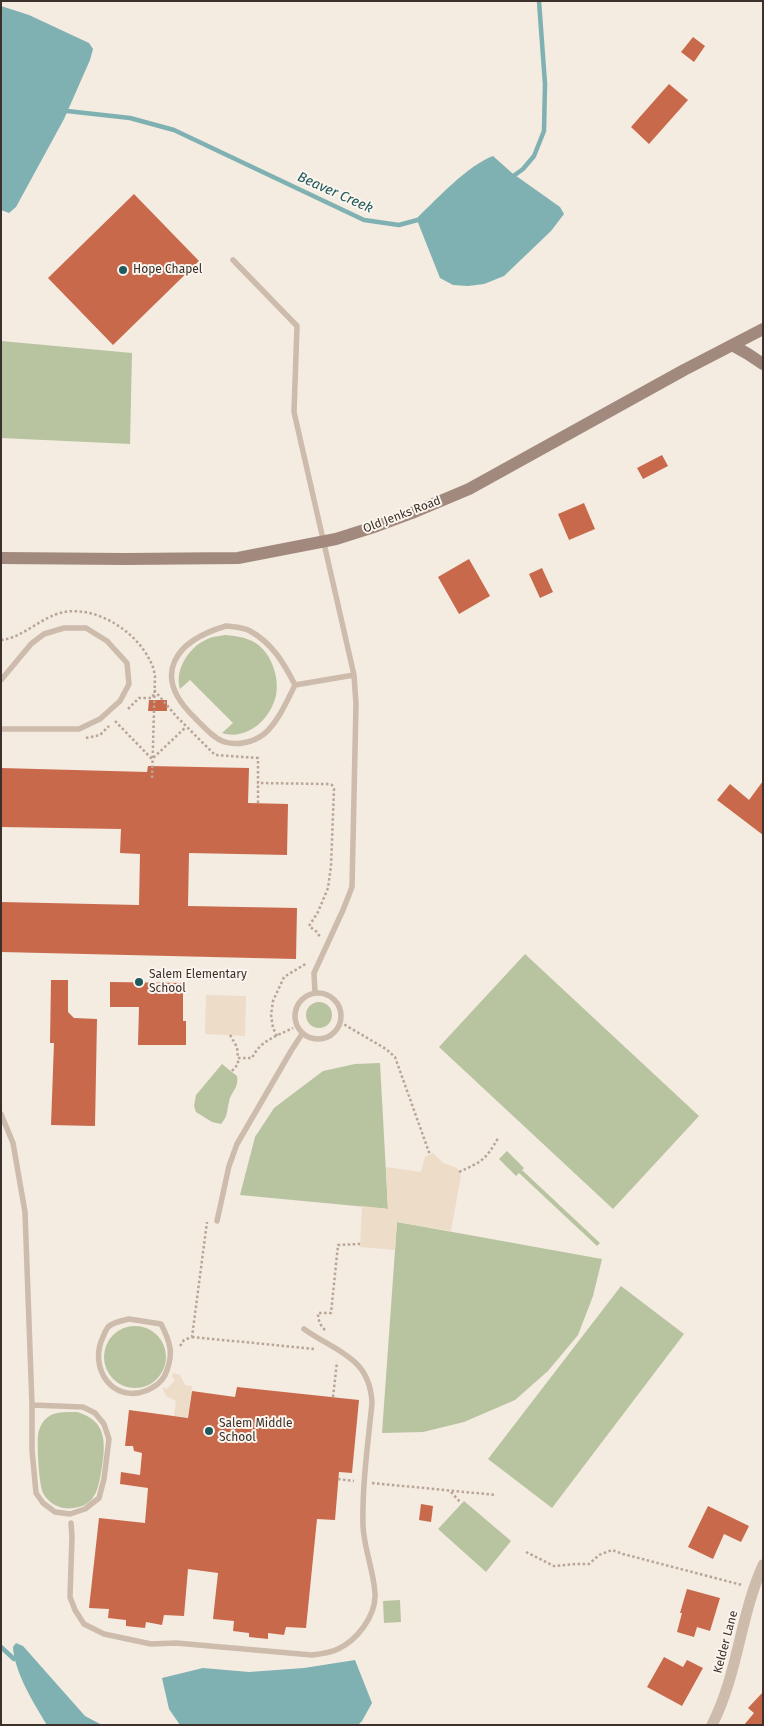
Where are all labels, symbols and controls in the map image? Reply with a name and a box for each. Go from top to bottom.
water label: Beaver Creek [295,169,375,217]
place label: Hope Chapel [133,263,202,277]
marker: Hope Chapel [117,264,129,276]
street label: Old Jenks Road [361,494,443,536]
place label: Salem Elementary School [149,968,247,996]
marker: Salem Elementary School [133,976,145,988]
place label: Salem Middle School [219,1417,292,1445]
marker: Salem Middle School [203,1425,215,1437]
street label: Kelder Lane [711,1609,741,1675]

